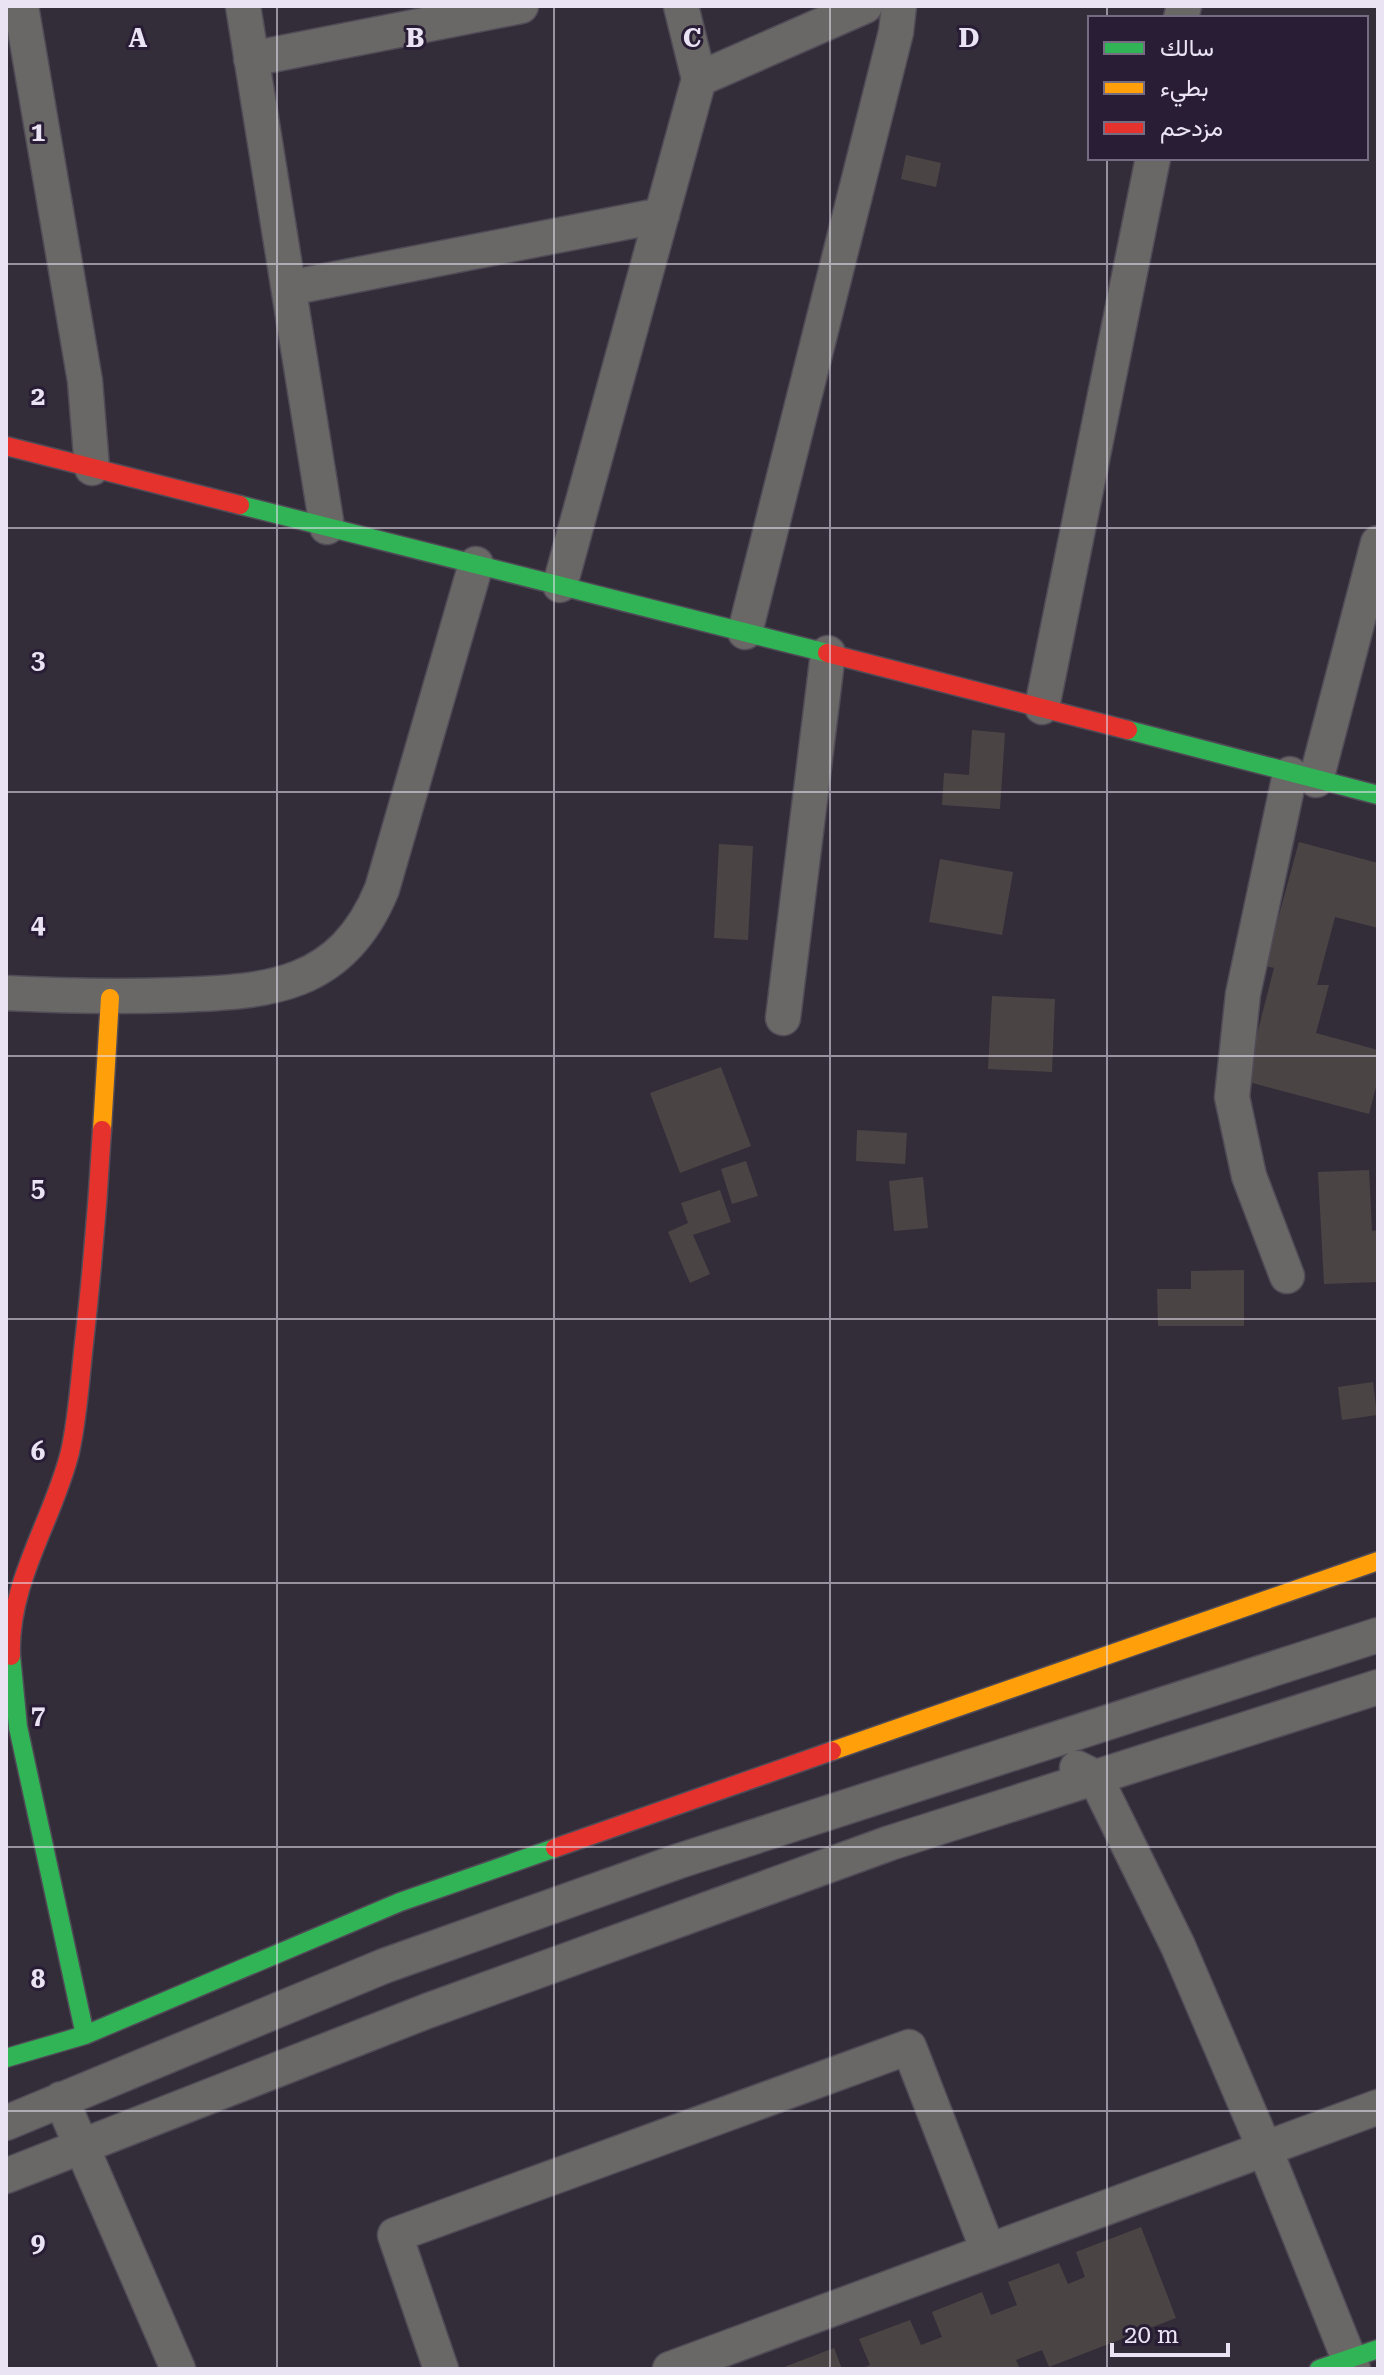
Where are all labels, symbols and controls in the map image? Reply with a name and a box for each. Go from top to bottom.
legend [1088,16,1368,160]
text: A [129,23,148,53]
text: B [406,23,424,53]
text: C [683,23,701,53]
text: D [959,23,979,53]
text: سالك [1160,34,1214,62]
text: بطيء [1160,74,1209,107]
text: مزدحم [1160,114,1223,144]
text: 1 [31,117,45,147]
text: 2 [31,381,45,411]
text: 3 [31,645,45,675]
text: 4 [31,909,46,939]
text: 5 [31,1173,45,1203]
text: 6 [31,1436,45,1466]
text: 7 [31,1700,45,1730]
text: 8 [31,1964,46,1994]
text: 9 [31,2228,45,2258]
scale bar [1112,2307,1228,2357]
text: 20 m [1124,2321,1179,2349]

